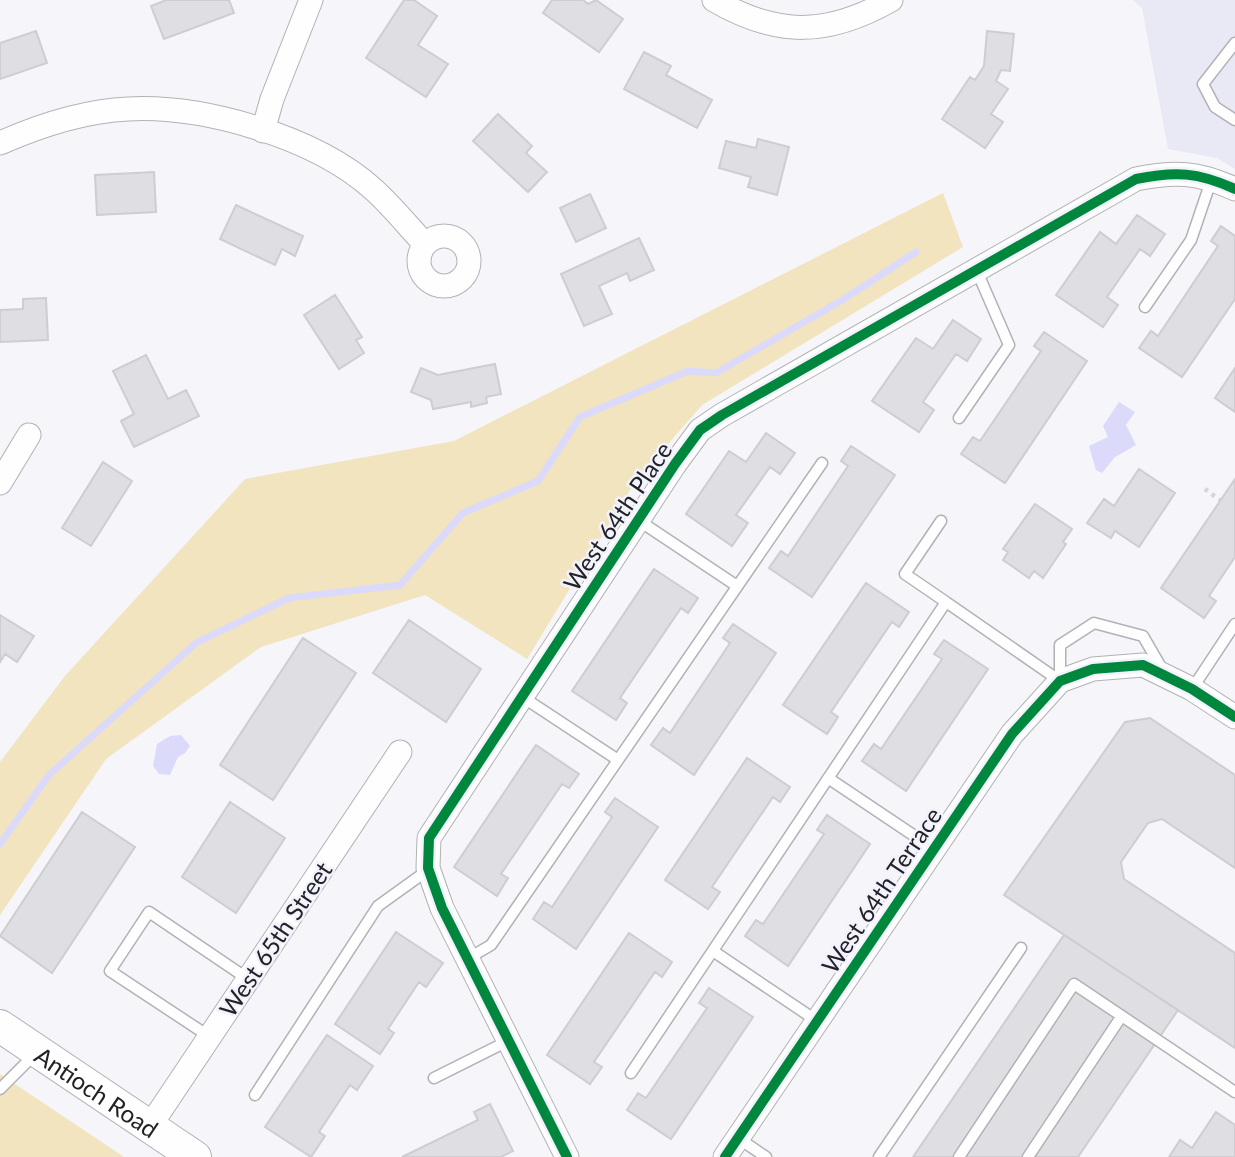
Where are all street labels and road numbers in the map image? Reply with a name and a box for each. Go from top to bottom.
street label: West 64th Place [557,436,677,596]
street label: West 64th Terrace [815,802,947,978]
street label: West 65th Street [213,856,338,1022]
street label: Antioch Road [30,1040,164,1143]

